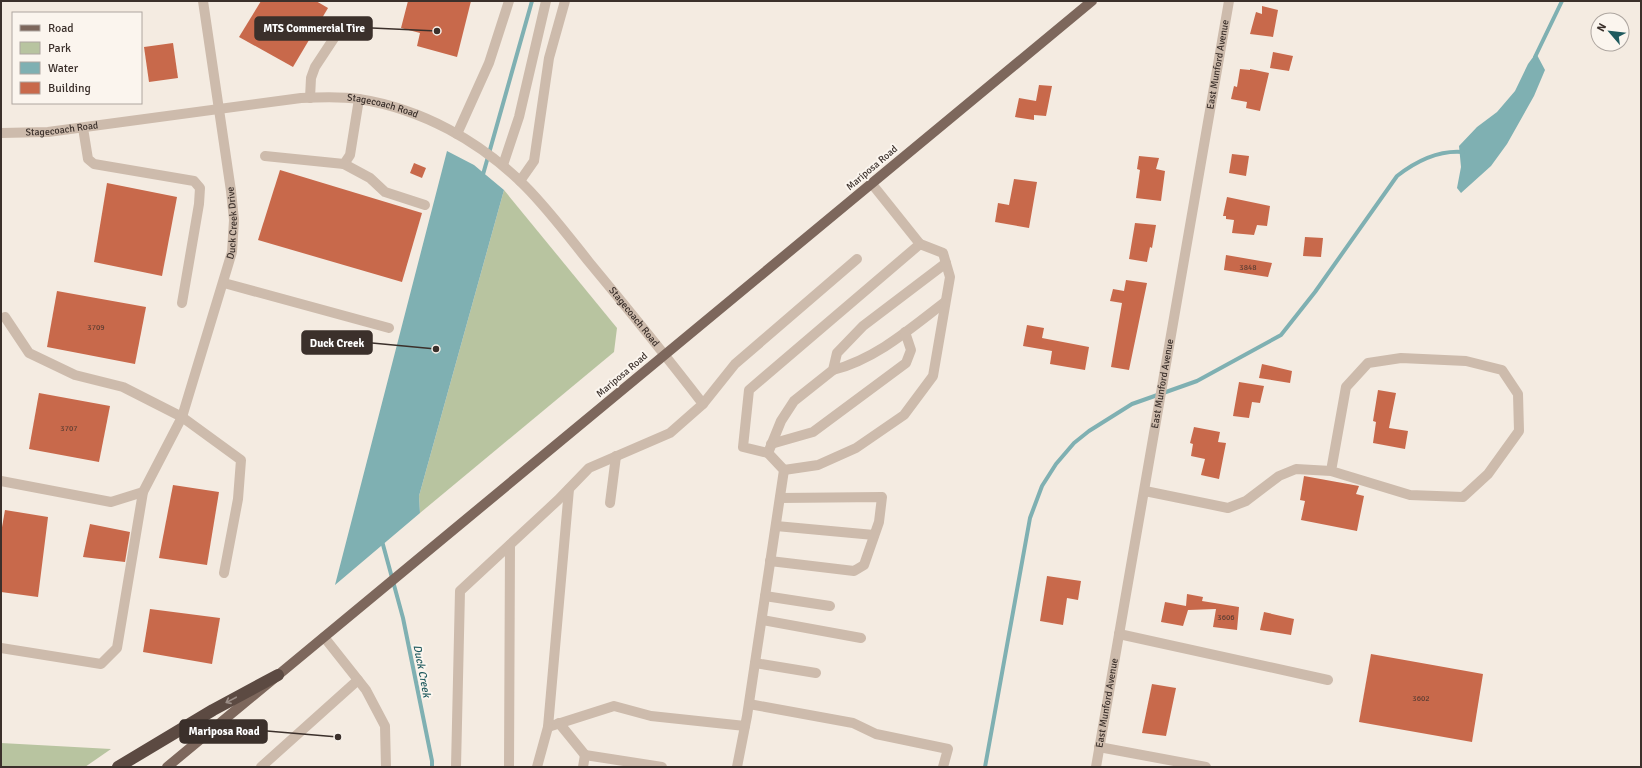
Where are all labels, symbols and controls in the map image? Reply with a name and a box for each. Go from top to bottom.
legend [12,12,142,104]
north arrow [1590,12,1630,52]
callout: MTS Commercial Tire [255,17,372,40]
street label: East Munford Avenue [1204,19,1232,110]
text: Road [48,21,74,36]
text: N [1594,21,1609,34]
text: MTS Commercial Tire [263,22,365,35]
text: Park [48,41,71,56]
text: Water [48,61,79,76]
text: Building [48,81,91,96]
street label: Stagecoach Road [347,92,420,121]
street label: Stagecoach Road [25,119,99,138]
street label: Mariposa Road [844,143,900,193]
street label: Duck Creek Drive [224,186,240,261]
house number: 3848 [1239,262,1257,272]
street label: Stagecoach Road [606,285,661,349]
house number: 3709 [87,322,105,332]
callout: Duck Creek [302,331,372,354]
text: Duck Creek [310,337,364,350]
street label: East Munford Avenue [1149,338,1176,429]
street label: Mariposa Road [594,350,650,400]
house number: 3707 [60,423,78,433]
house number: 3606 [1217,612,1235,622]
water label: Duck Creek [411,644,434,700]
street label: East Munford Avenue [1093,657,1121,749]
house number: 3602 [1412,693,1430,703]
one-way arrow [225,697,237,705]
callout: Mariposa Road [180,720,267,743]
text: Mariposa Road [188,725,260,738]

